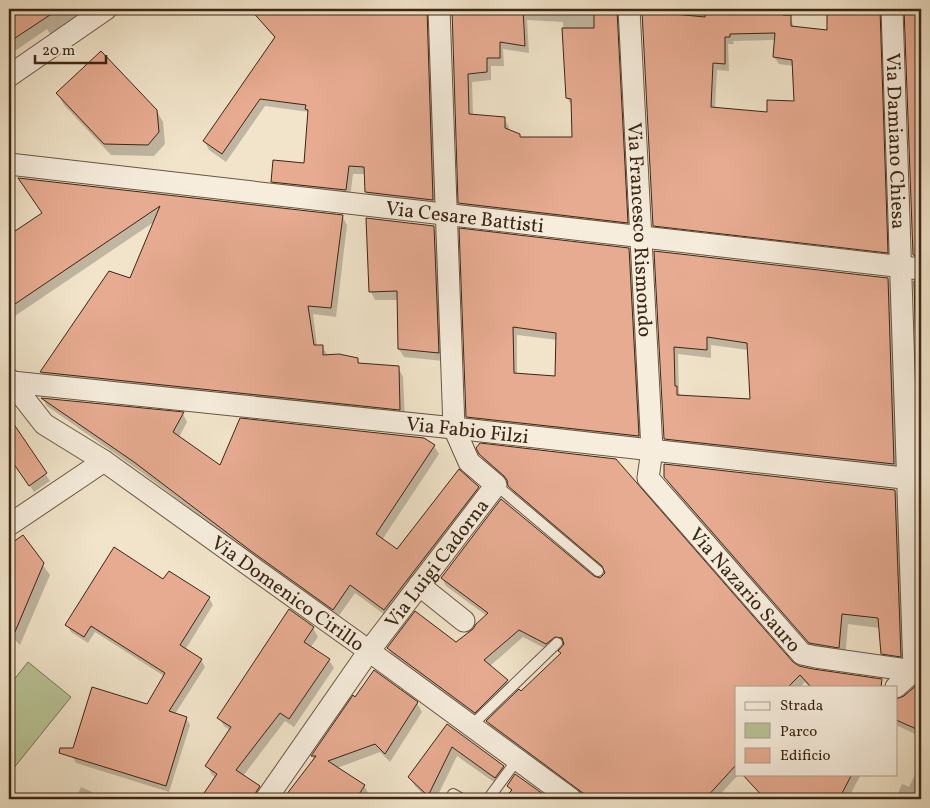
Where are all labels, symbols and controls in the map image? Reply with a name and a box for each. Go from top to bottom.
scale bar [35,32,106,64]
text: 20 m [42,41,75,62]
street label: Via Damiano Chiesa [877,52,911,230]
street label: Via Francesco Rismondo [619,122,658,338]
street label: Via Cesare Battisti [384,195,546,242]
street label: Via Fabio Filzi [405,411,530,452]
street label: Via Luigi Cadorna [379,494,497,635]
street label: Via Nazario Sauro [681,522,807,659]
street label: Via Domenico Cirillo [204,530,369,659]
legend [735,686,898,776]
text: Strada [780,696,823,717]
text: Parco [780,722,817,743]
text: Edificio [780,746,831,767]

